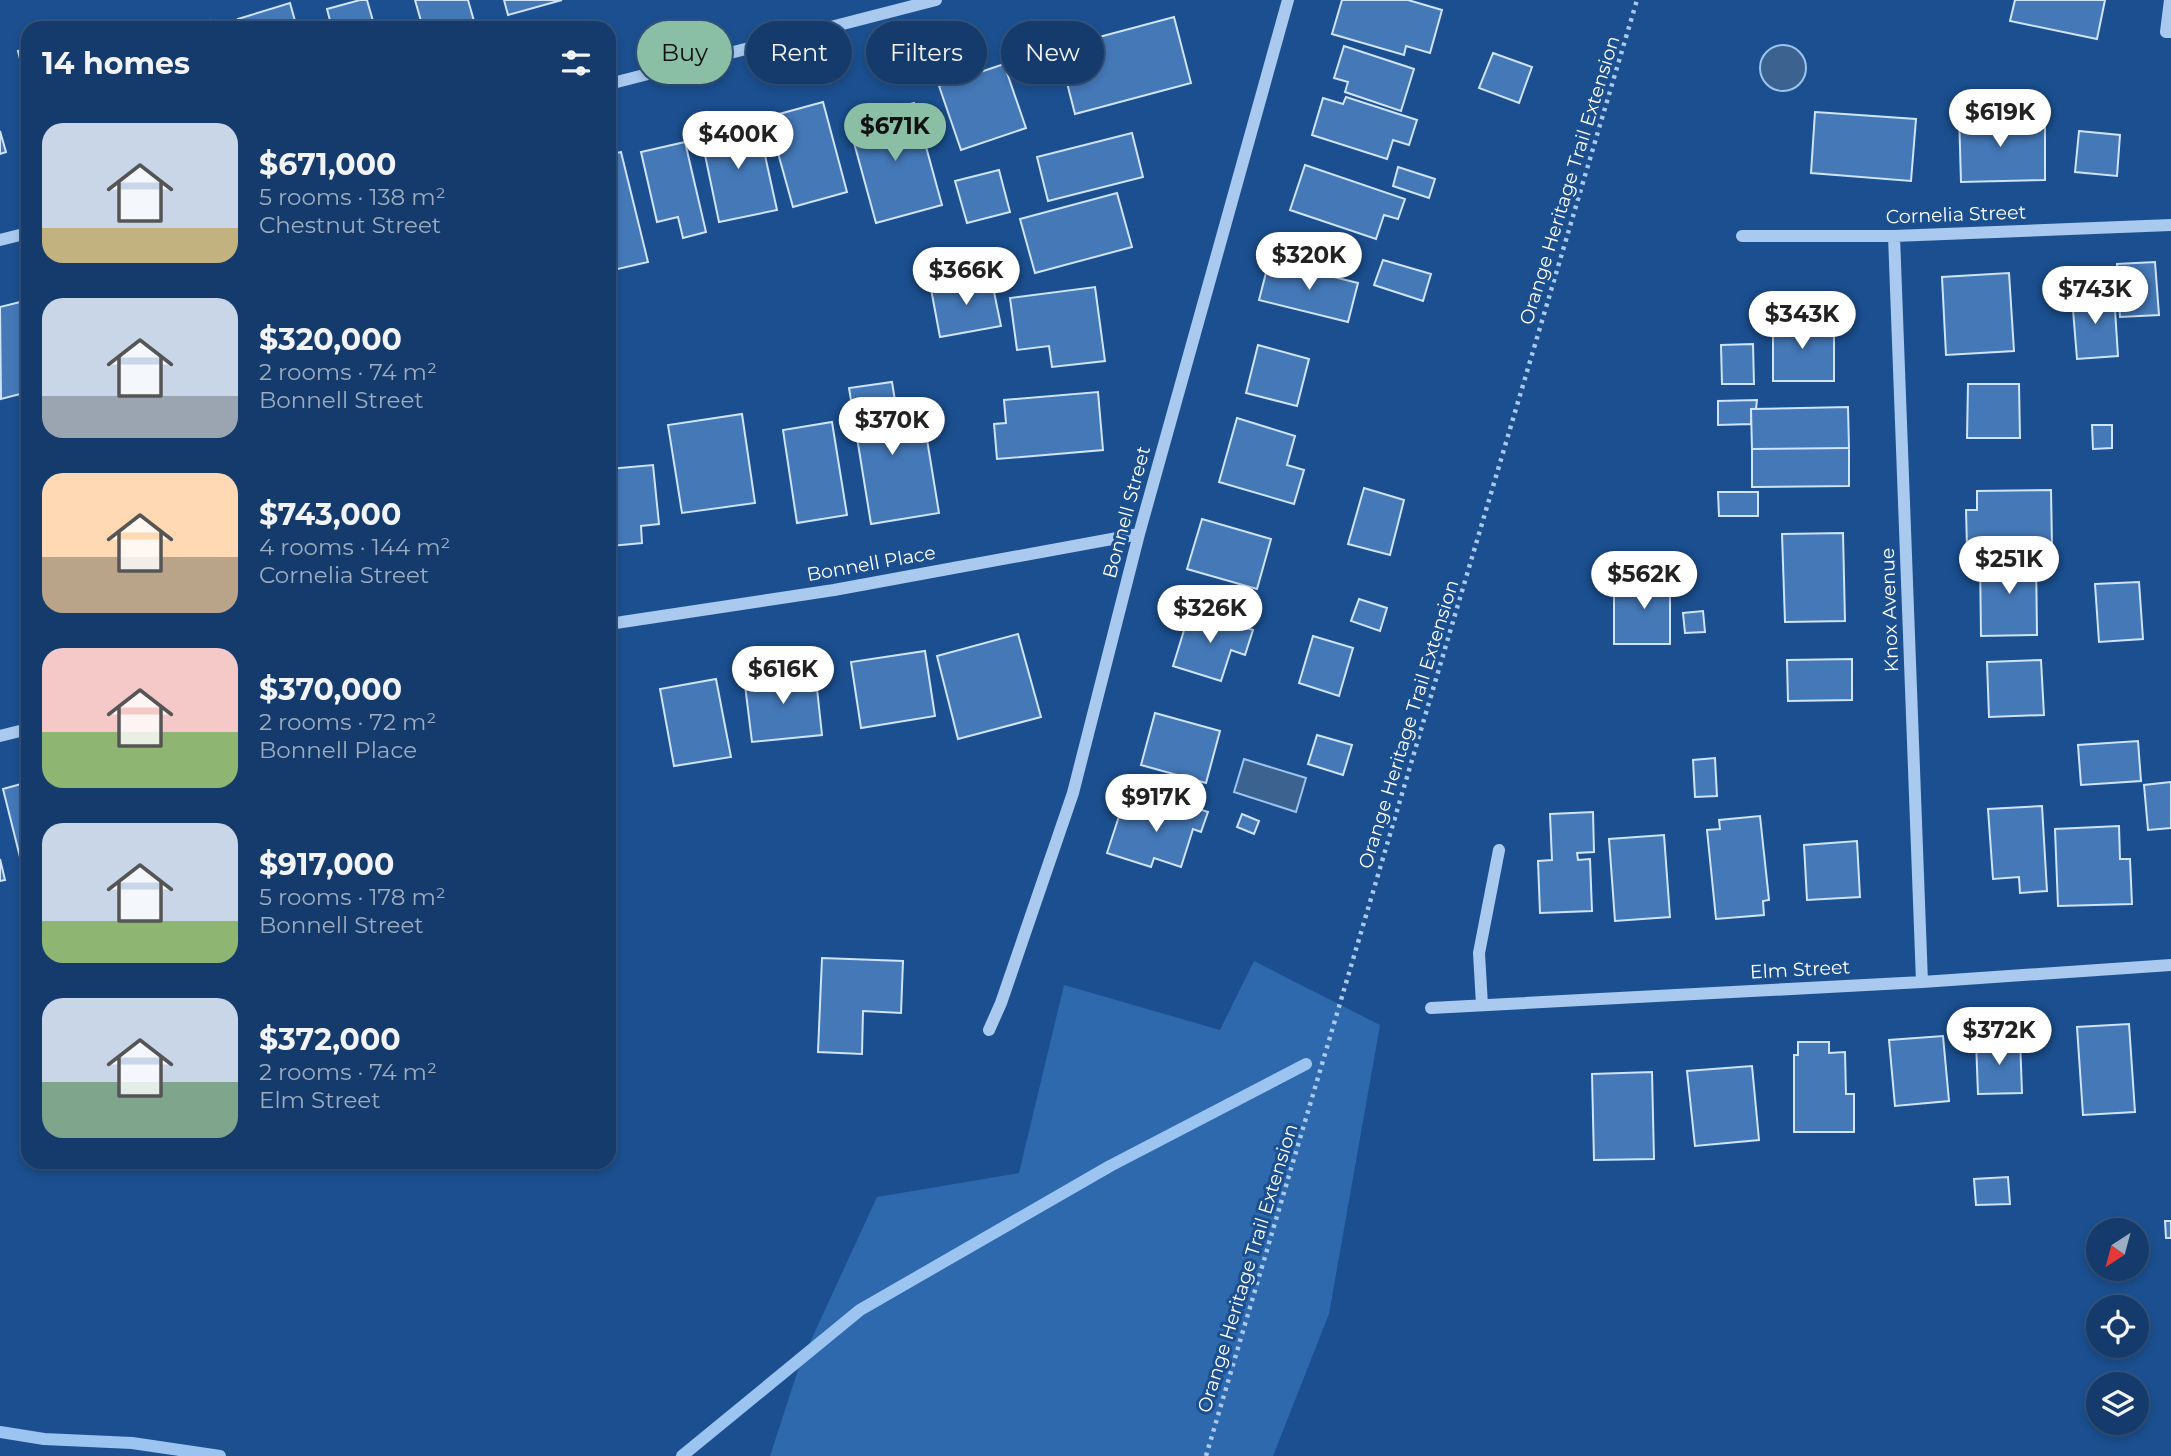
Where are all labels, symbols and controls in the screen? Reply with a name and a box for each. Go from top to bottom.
chip: Buy [637,21,732,84]
chip: Rent [746,21,852,84]
chip: Filters [866,21,987,84]
chip: New [1001,21,1104,84]
street label: Orange Heritage Trail Extension [1514,33,1624,327]
icon: filters [557,44,595,82]
text: 14 homes [42,45,190,82]
pin: $619K [1951,90,2049,149]
text: $619K [1965,98,2035,126]
pin: $671K [846,104,944,163]
pin: $400K [689,111,787,171]
text: $671K [860,112,930,140]
text: $400K [698,120,778,148]
text: $671,000 [259,146,396,183]
icon: home [98,151,182,235]
text: 5 rooms · 138 m² [259,183,446,211]
street label: Cornelia Street [1885,201,2027,228]
text: Chestnut Street [259,211,441,239]
pin: $320K [1260,232,1358,292]
text: $320K [1272,241,1346,269]
pin: $366K [917,247,1015,307]
text: $366K [929,256,1003,284]
pin: $743K [2046,266,2144,326]
text: $743K [2058,275,2132,303]
pin: $343K [1753,292,1851,351]
text: $343K [1765,300,1839,328]
text: $320,000 [259,321,402,358]
icon: home [98,326,182,410]
text: 2 rooms · 74 m² [259,358,437,386]
text: Bonnell Street [259,386,424,414]
pin: $370K [843,398,941,457]
text: $370K [855,406,929,434]
street label: Bonnell Street [1098,443,1155,581]
text: $743,000 [259,496,401,533]
icon: home [98,501,182,585]
text: 4 rooms · 144 m² [259,533,451,561]
pin: $251K [1960,536,2058,596]
street label: Bonnell Place [805,541,937,586]
text: $251K [1975,545,2043,573]
street label: Knox Avenue [1876,547,1903,673]
pin: $562K [1595,552,1693,611]
text: $562K [1607,560,1681,588]
text: Cornelia Street [259,561,429,589]
street label: Orange Heritage Trail Extension [1353,577,1463,871]
pin: $326K [1161,586,1259,645]
text: $326K [1173,594,1247,622]
pin: $616K [734,646,832,706]
text: $616K [748,655,818,683]
text: $370,000 [259,671,402,708]
icon: home [98,676,182,760]
text: 2 rooms · 72 m² [259,708,436,736]
text: Bonnell Place [259,736,417,764]
pin: $917K [1107,774,1205,834]
text: $917K [1121,783,1191,811]
text: $917,000 [259,846,394,883]
icon: home [98,851,182,935]
text: 5 rooms · 178 m² [259,883,446,911]
text: Bonnell Street [259,911,424,939]
street label: Elm Street [1749,955,1851,984]
pin: $372K [1950,1007,2048,1067]
text: $372K [1963,1016,2035,1044]
text: $372,000 [259,1021,401,1058]
icon: home [98,1026,182,1110]
text: 2 rooms · 74 m² [259,1058,437,1086]
text: Elm Street [259,1086,381,1114]
street label: Orange Heritage Trail Extension [1192,1121,1302,1415]
north arrow [2086,1218,2149,1281]
map controls [2086,1218,2149,1435]
button: locate [2086,1295,2149,1358]
button: layers [2086,1372,2149,1435]

